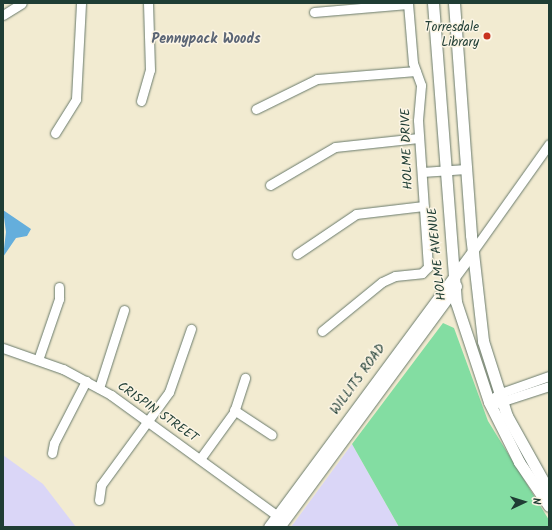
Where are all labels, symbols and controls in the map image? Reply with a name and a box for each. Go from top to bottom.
place label: Torresdale Library [425,21,479,52]
district label: Pennypack Woods [152,31,260,47]
marker: Torresdale Library [482,31,492,41]
street label: HOLME DRIVE [399,108,417,190]
street label: HOLME AVENUE [425,207,451,301]
street label: WILLITS ROAD [328,342,390,418]
street label: CRISPIN STREET [114,379,200,447]
north arrow [504,482,544,522]
text: N [527,497,545,505]

